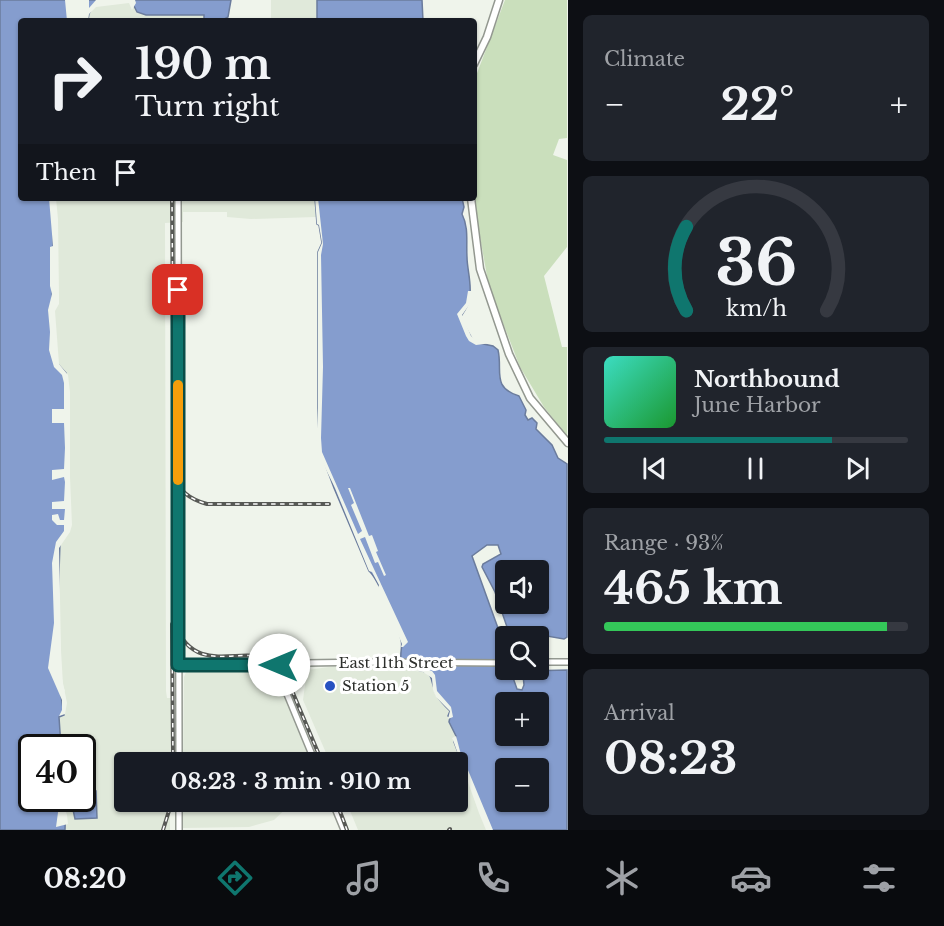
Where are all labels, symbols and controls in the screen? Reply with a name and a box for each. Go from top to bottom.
text: 190 m [135,38,271,90]
icon: right [36,42,114,120]
text: Climate [604,47,685,71]
text: 22° [721,76,794,132]
text: − [604,84,625,125]
text: + [890,84,908,125]
text: Turn right [135,90,279,123]
icon: arrive [109,156,142,189]
text: Then [36,159,97,186]
text: 36 [715,224,797,302]
pin [152,264,203,315]
icon: arrive [161,273,194,306]
text: km/h [726,295,787,322]
text: Northbound [694,366,840,393]
text: June Harbor [694,393,821,417]
icon: previous [638,452,671,485]
icon: pause [739,452,772,485]
icon: next [841,452,874,485]
text: Range · 93% [604,531,724,555]
map controls [495,560,549,812]
button: sound [495,560,549,614]
text: 465 km [604,560,783,616]
button: search [495,626,549,680]
position arrow [247,633,311,697]
street label: East 11th Street [339,653,454,672]
place label: Station 5 [342,676,409,695]
marker: Station 5 [323,679,337,693]
button: + [495,692,549,746]
text: Arrival [604,701,675,725]
text: 08:23 [604,730,737,786]
speed limit sign: 40 [18,734,96,812]
button: − [495,758,549,812]
text: 08:23 · 3 min · 910 m [171,768,411,795]
icon: directions [214,857,256,899]
icon: music [343,857,385,899]
icon: phone [472,857,514,899]
icon: climate [601,857,643,899]
icon: car [730,857,772,899]
icon: filters [858,857,900,899]
text: 08:20 [43,862,127,895]

